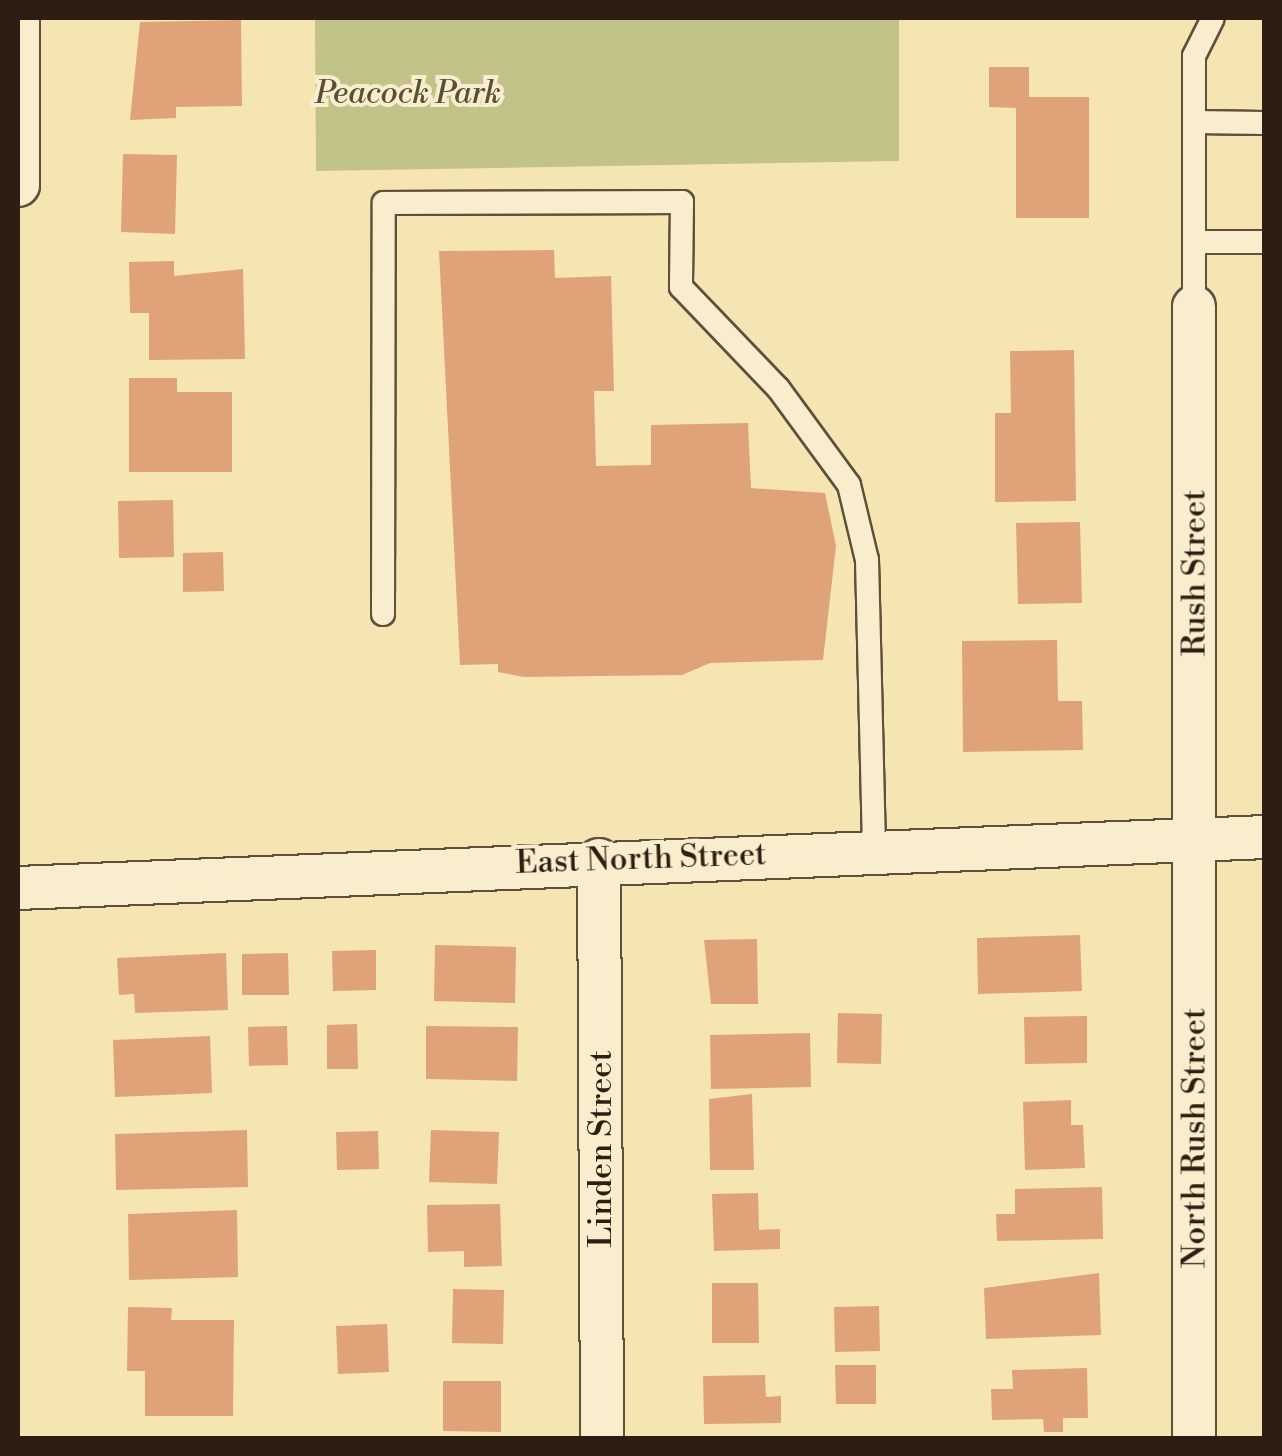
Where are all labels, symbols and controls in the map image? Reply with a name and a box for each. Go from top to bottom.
park label: Peacock Park [315,74,501,112]
street label: Rush Street [1176,490,1214,656]
street label: East North Street [515,835,767,883]
street label: North Rush Street [1176,1008,1214,1268]
street label: Linden Street [582,1050,620,1248]

